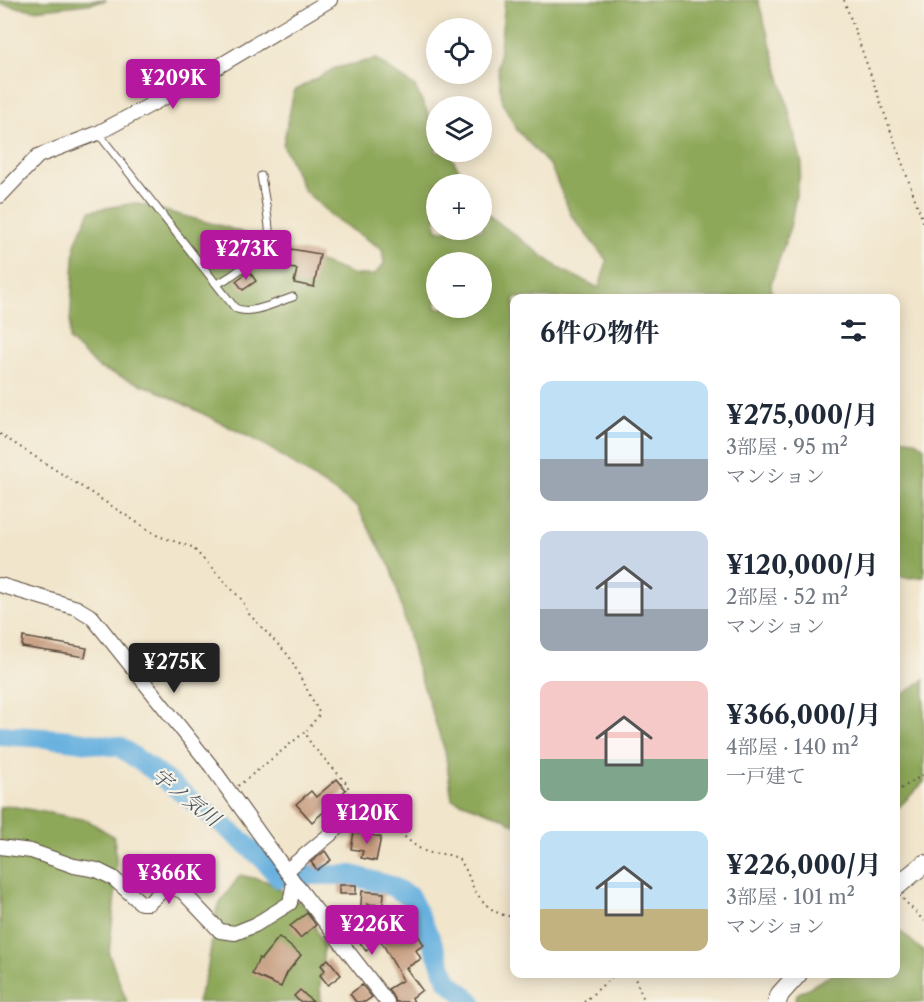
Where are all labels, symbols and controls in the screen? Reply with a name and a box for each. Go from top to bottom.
map controls [426,18,492,318]
button: locate [426,18,492,84]
pin: ¥209K [131,59,215,110]
text: ¥209K [140,66,206,90]
button: layers [426,96,492,162]
button: + [426,174,492,240]
pin: ¥273K [204,230,288,281]
text: ¥273K [214,237,278,261]
button: − [426,252,492,318]
icon: filters [837,314,870,347]
text: 6件の物件 [540,317,660,349]
text: ¥275,000/月 [726,399,879,431]
icon: home [588,405,660,477]
text: 3部屋 · 95 m² [726,435,848,459]
text: マンション [726,464,825,488]
text: ¥120,000/月 [726,549,879,581]
icon: home [588,555,660,627]
text: 2部屋 · 52 m² [726,585,848,609]
text: マンション [726,614,825,638]
pin: ¥275K [132,643,216,694]
text: ¥275K [143,650,205,674]
text: ¥366,000/月 [726,699,881,731]
icon: home [588,705,660,777]
text: 4部屋 · 140 m² [726,735,859,759]
water label: 宇ノ気川 [147,763,226,832]
text: 一戸建て [726,764,806,788]
pin: ¥120K [325,794,409,845]
text: ¥120K [335,801,399,825]
text: ¥226,000/月 [726,849,882,881]
pin: ¥366K [127,854,211,905]
icon: home [588,855,660,927]
text: ¥366K [137,861,201,885]
text: 3部屋 · 101 m² [726,885,855,909]
pin: ¥226K [330,905,414,956]
text: ¥226K [339,912,405,936]
text: マンション [726,914,825,938]

